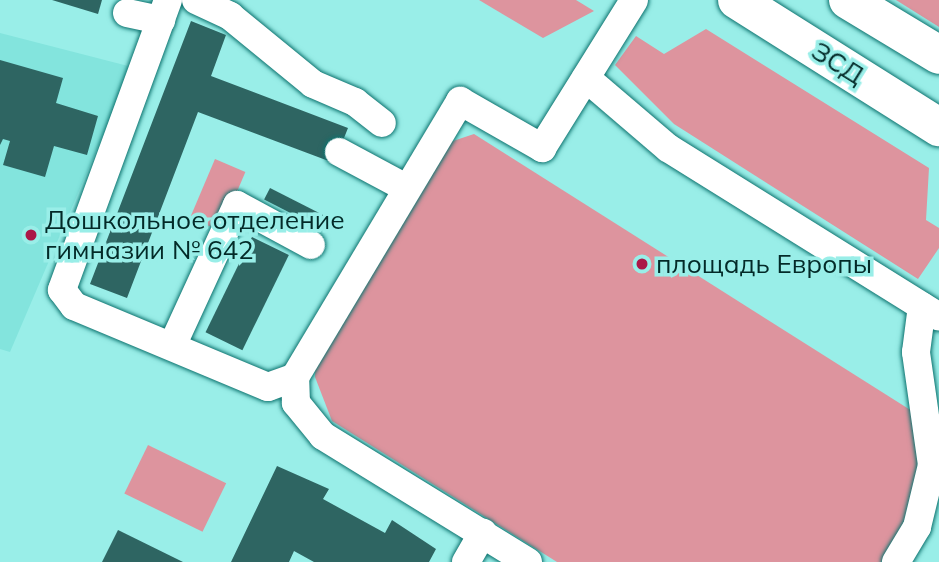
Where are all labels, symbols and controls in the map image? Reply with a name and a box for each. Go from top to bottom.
street label: ЗСД [806,35,870,91]
place label: Дошкольное отделение гимназии № 642 [45,204,345,266]
marker: Дошкольное отделение гимназии № 642 [23,227,39,243]
place label: площадь Европы [656,248,872,280]
marker: площадь Европы [634,256,650,272]

